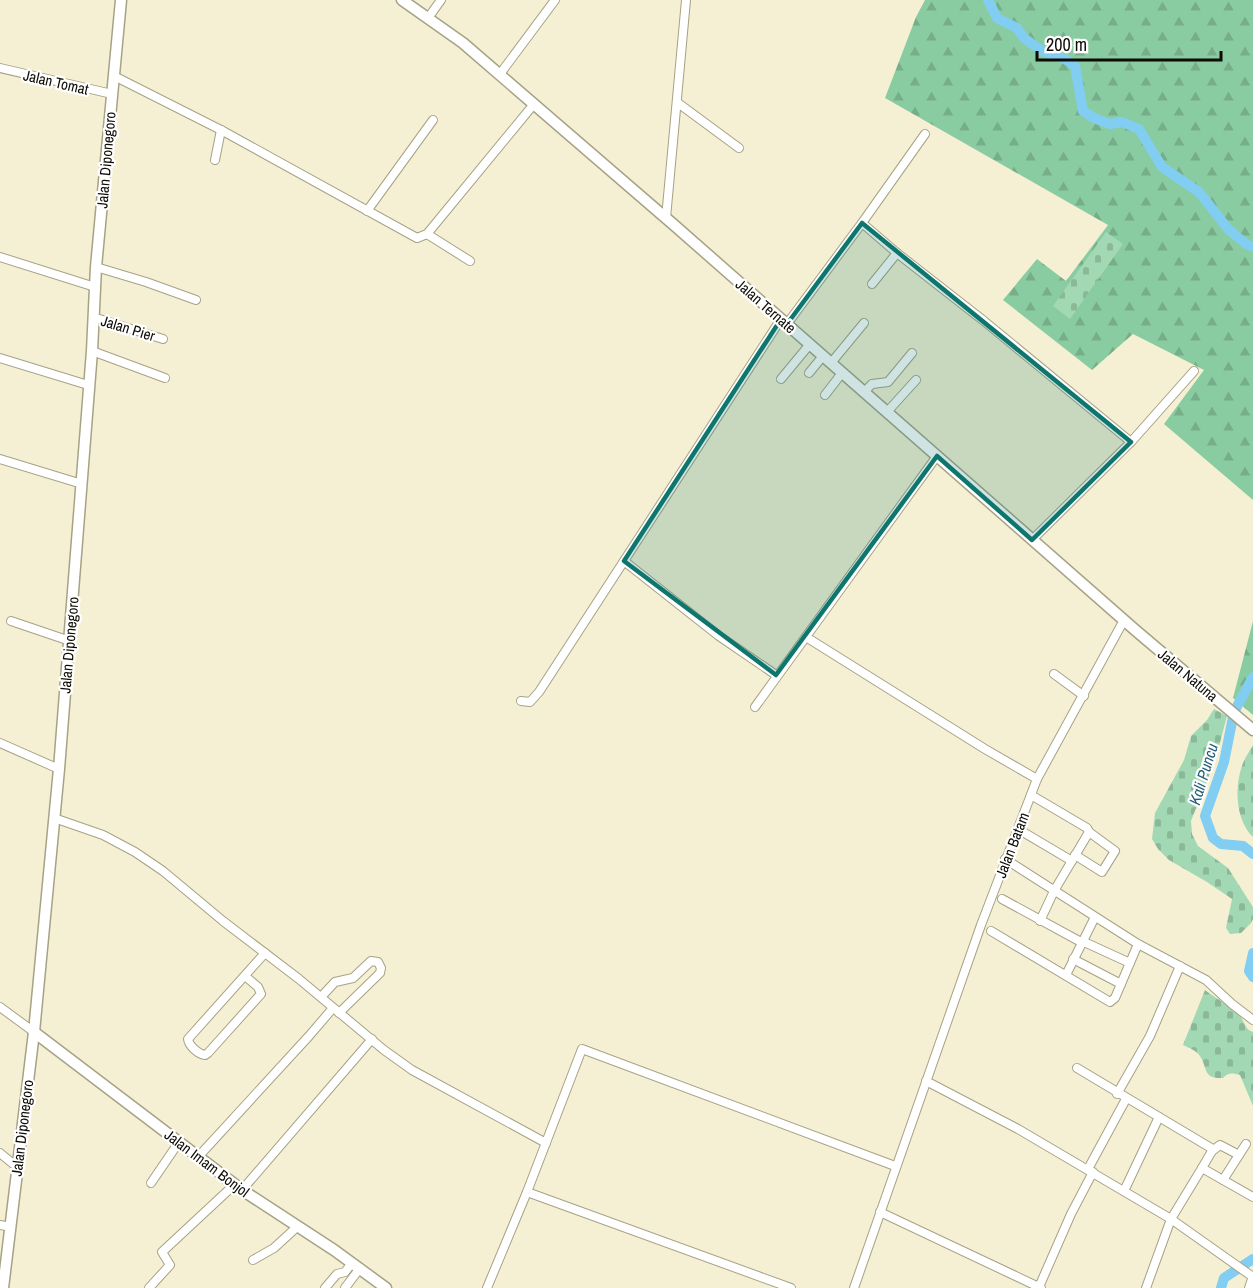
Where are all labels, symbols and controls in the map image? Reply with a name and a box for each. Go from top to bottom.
scale bar [1037,24,1222,62]
text: 200 m [1046,32,1087,57]
street label: Jalan Tomat [21,64,91,100]
street label: Jalan Diponegoro [91,111,121,209]
street label: Jalan Ternate [731,274,801,338]
street label: Jalan Pier [98,310,158,346]
street label: Jalan Diponegoro [54,596,84,694]
street label: Jalan Natuna [1153,644,1223,706]
water label: Kali Puncu [1183,740,1223,808]
street label: Jalan Batam [990,809,1034,881]
street label: Jalan Diponegoro [6,1078,38,1177]
street label: Jalan Imam Bonjol [160,1124,254,1202]

